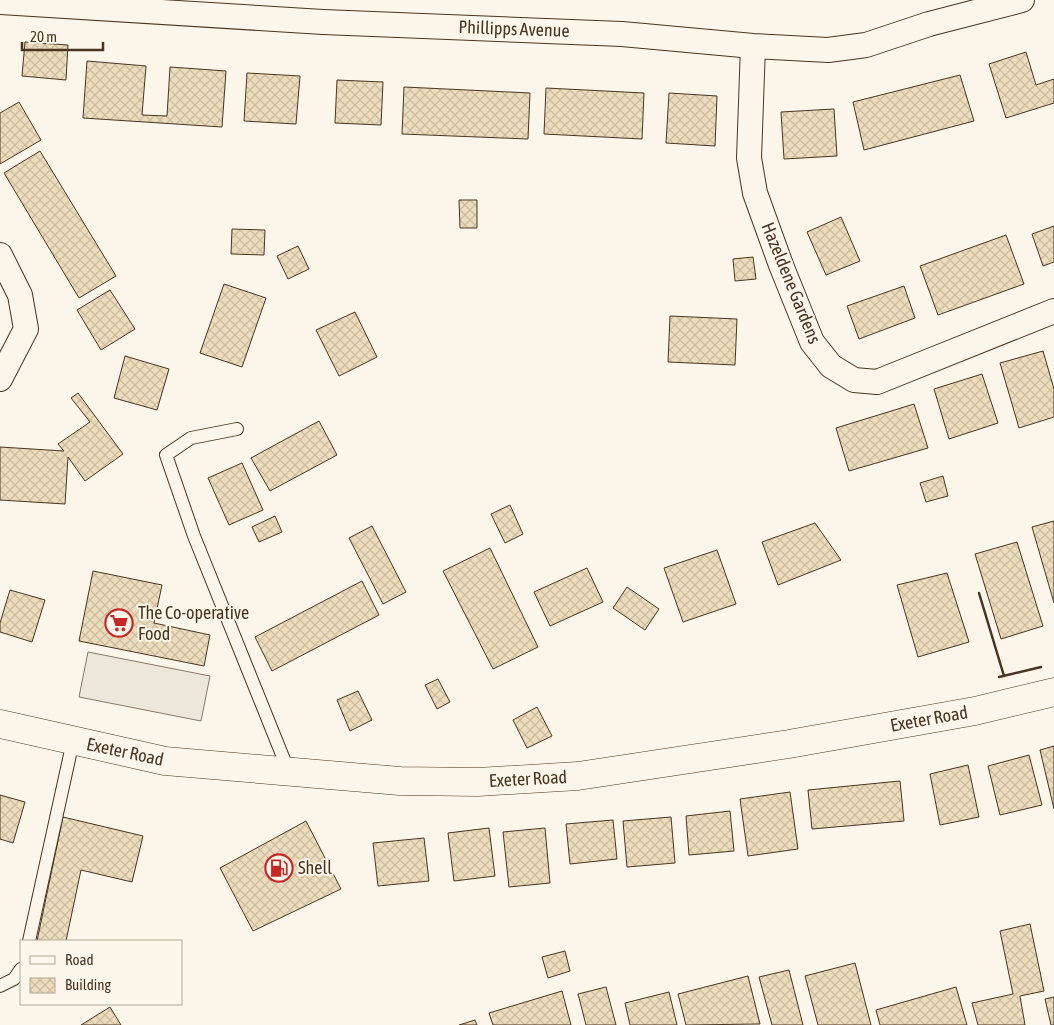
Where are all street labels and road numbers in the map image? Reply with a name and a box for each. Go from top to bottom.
street label: Phillipps Avenue [458,16,570,41]
street label: Hazeldene Gardens [758,219,825,347]
street label: Exeter Road [889,701,969,736]
street label: Exeter Road [85,733,166,770]
street label: Exeter Road [488,766,568,791]

